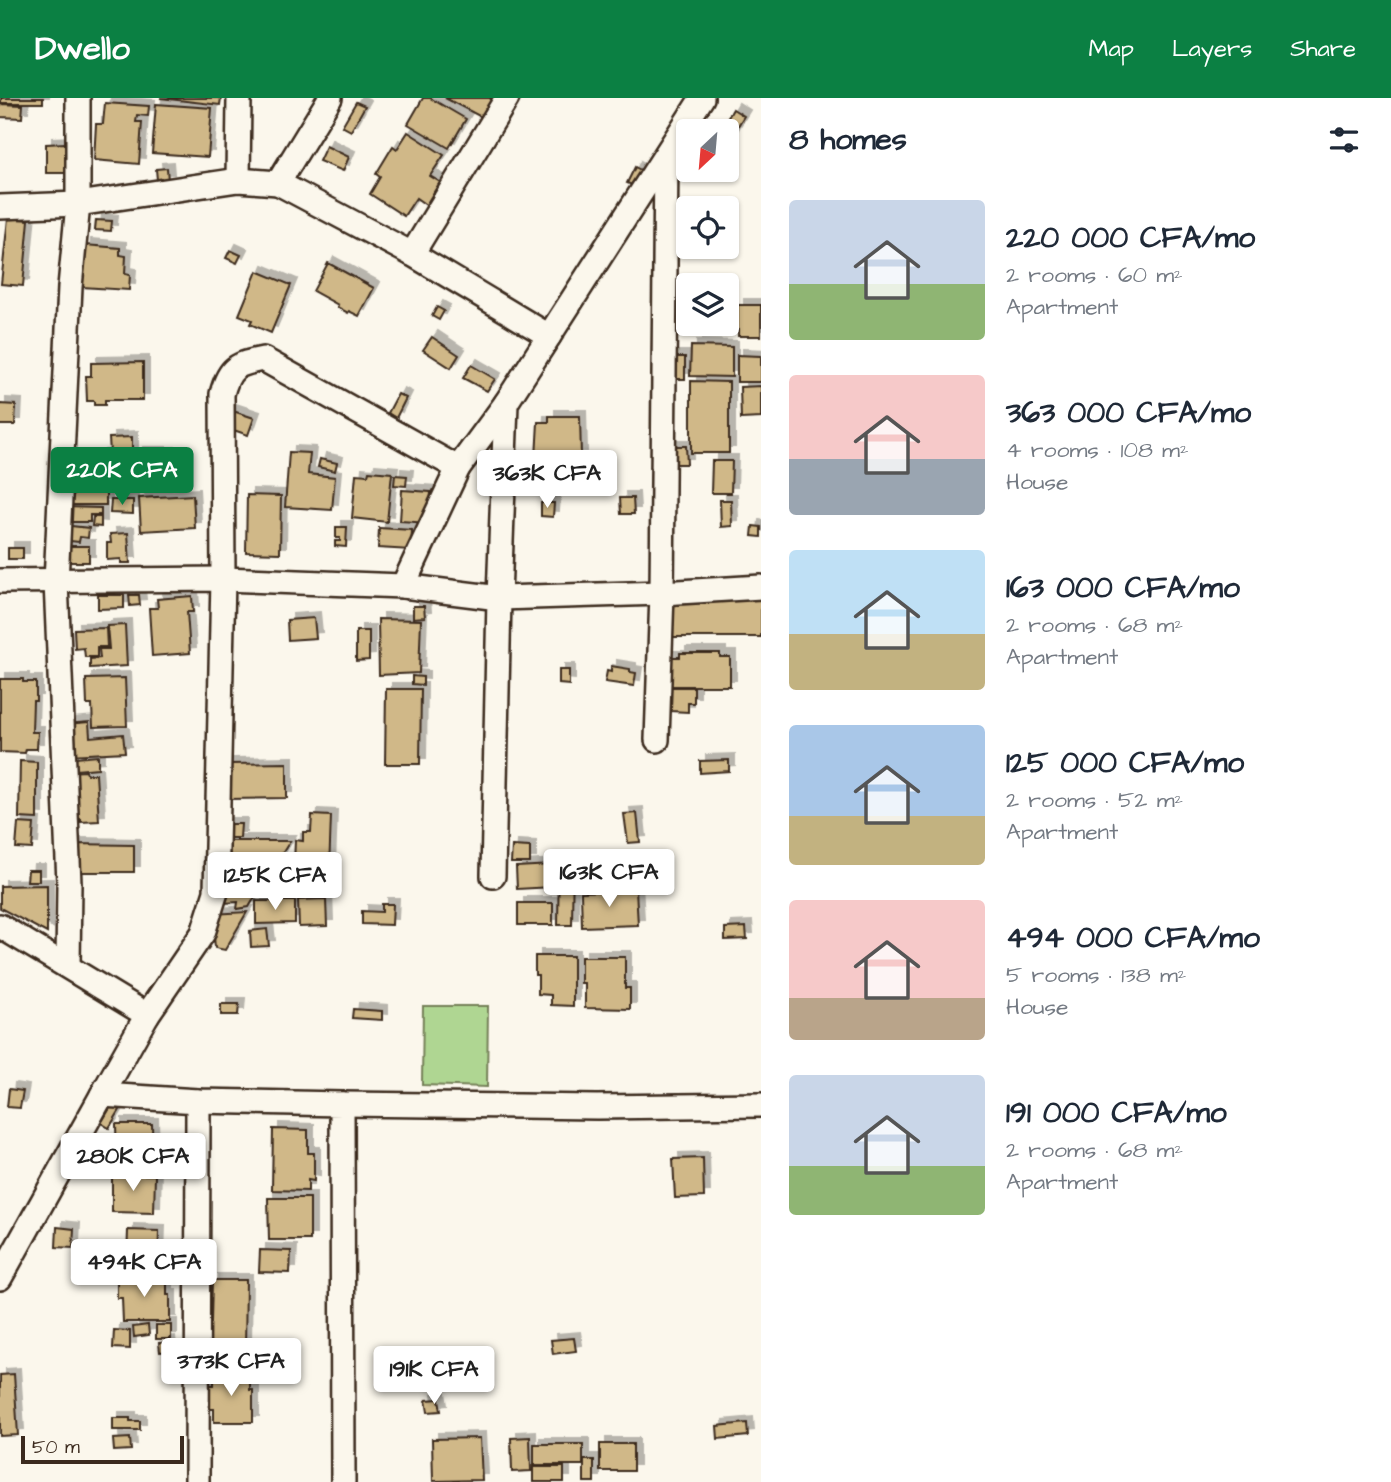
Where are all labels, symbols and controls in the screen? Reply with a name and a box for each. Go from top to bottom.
text: Dwello [35,26,130,72]
text: Map [1089,32,1134,66]
text: Layers [1172,32,1252,66]
text: Share [1290,32,1356,66]
north arrow [676,119,738,182]
map controls [676,119,739,336]
text: 8 homes [789,119,907,161]
icon: filters [1325,121,1363,159]
button: locate [676,196,739,259]
text: 220 000 CFA/mo [1006,217,1255,259]
icon: home [845,228,929,312]
text: 2 rooms · 60 m² [1006,259,1183,291]
button: layers [676,273,739,336]
text: Apartment [1006,291,1118,323]
text: 363 000 CFA/mo [1006,392,1251,434]
icon: home [845,403,929,487]
text: 4 rooms · 108 m² [1006,434,1189,466]
pin: 220K CFA [50,448,194,507]
pin: 363K CFA [475,450,619,510]
text: 220K CFA [67,454,177,486]
text: 363K CFA [493,457,601,489]
text: House [1006,466,1069,498]
text: 163 000 CFA/mo [1006,567,1240,609]
icon: home [845,578,929,662]
text: 2 rooms · 68 m² [1006,609,1183,641]
text: Apartment [1006,641,1118,673]
text: 125 000 CFA/mo [1006,742,1244,784]
icon: home [845,753,929,837]
text: 2 rooms · 52 m² [1006,784,1183,816]
text: Apartment [1006,816,1118,848]
pin: 163K CFA [537,850,681,909]
pin: 125K CFA [203,852,347,912]
text: 163K CFA [559,856,659,888]
text: 125K CFA [224,859,326,891]
text: 494 000 CFA/mo [1006,917,1260,959]
icon: home [845,928,929,1012]
text: 5 rooms · 138 m² [1006,959,1186,991]
text: House [1006,991,1069,1023]
text: 191 000 CFA/mo [1006,1092,1227,1134]
icon: home [845,1103,929,1187]
pin: 280K CFA [61,1134,205,1193]
text: 2 rooms · 68 m² [1006,1134,1183,1166]
text: 280K CFA [77,1140,189,1172]
text: Apartment [1006,1166,1118,1198]
pin: 494K CFA [72,1240,216,1299]
text: 494K CFA [87,1246,201,1278]
pin: 373K CFA [159,1338,303,1398]
text: 373K CFA [177,1345,285,1377]
pin: 191K CFA [362,1346,506,1406]
text: 191K CFA [389,1353,479,1385]
scale bar [21,1433,184,1465]
text: 50 m [32,1434,80,1461]

